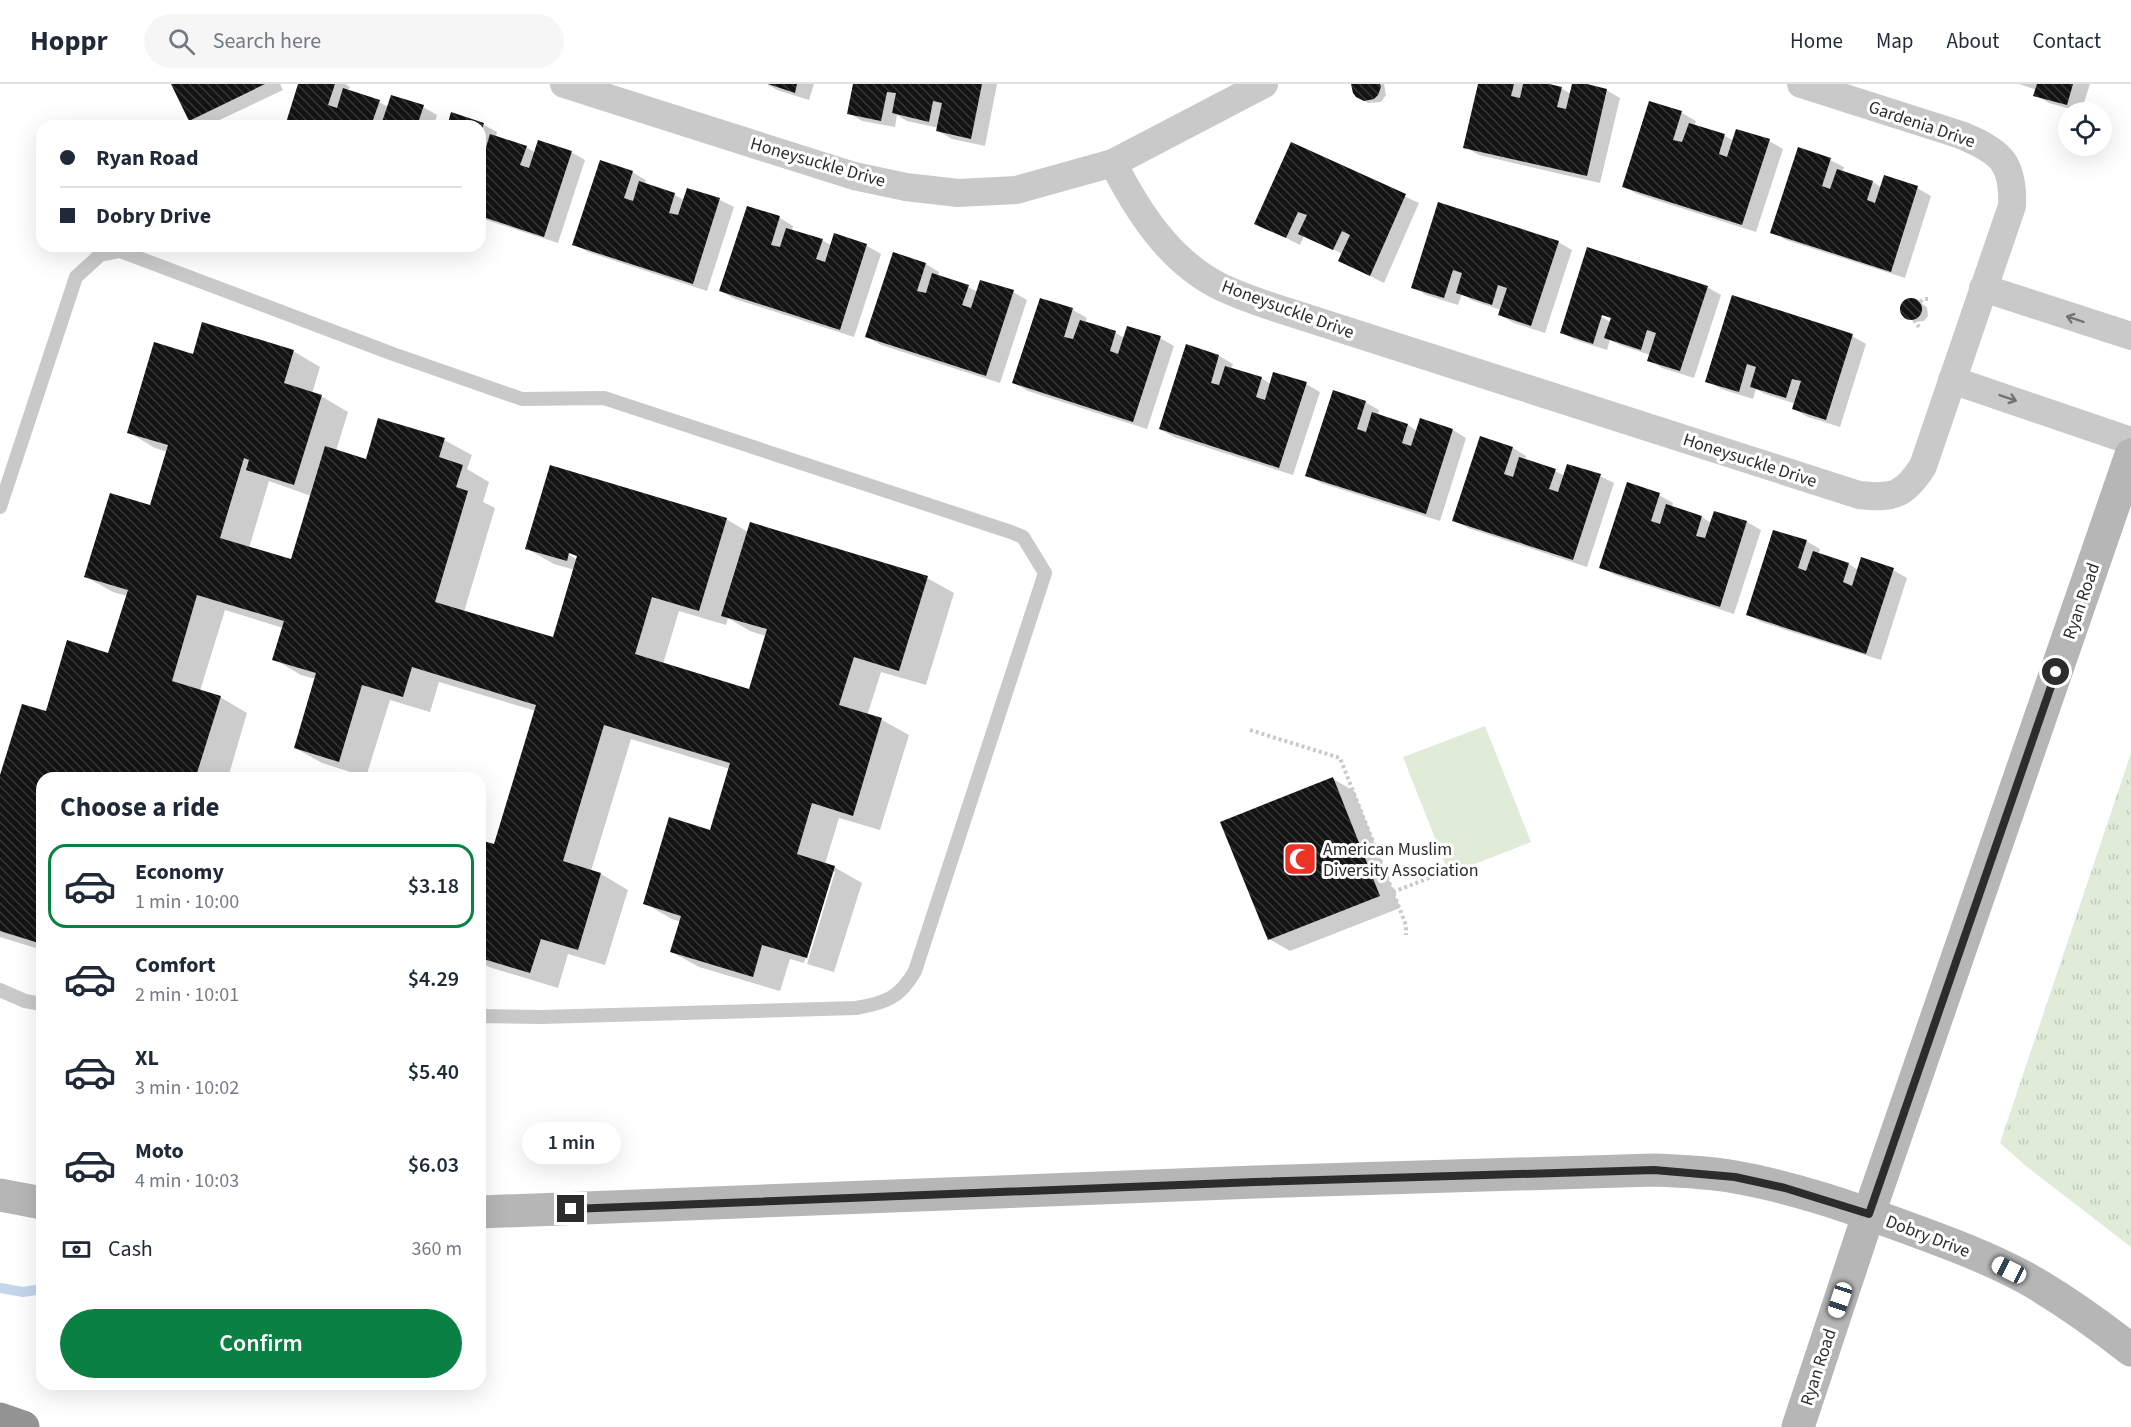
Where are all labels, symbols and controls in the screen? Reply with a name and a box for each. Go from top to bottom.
search box [144,14,564,68]
text: Hoppr [30,21,108,61]
icon: search [165,25,198,58]
text: Search here [213,25,321,57]
text: Home [1790,26,1843,56]
text: Map [1876,26,1914,56]
text: About [1947,26,1999,56]
text: Contact [2032,26,2101,56]
street label: Gardenia Drive [1865,95,1979,154]
map controls [2058,102,2112,156]
button: locate [2058,102,2112,156]
street label: Honeysuckle Drive [747,131,888,194]
text: Ryan Road [96,142,199,174]
text: Dobry Drive [96,200,211,232]
street label: Honeysuckle Drive [1218,274,1358,345]
one-way arrow [2066,312,2085,323]
one-way arrow [1998,394,2017,405]
street label: Honeysuckle Drive [1680,427,1820,494]
street label: Ryan Road [2057,560,2106,643]
route start [2042,658,2069,685]
text: Choose a ride [60,788,220,827]
place label: American Muslim Diversity Association [1323,837,1479,883]
mosque icon: American Muslim Diversity Association [1282,841,1318,877]
text: Economy [135,856,224,888]
icon: car [63,859,117,913]
text: $3.18 [408,870,459,902]
text: 1 min · 10:00 [135,888,239,916]
text: Comfort [135,949,216,981]
icon: car [63,952,117,1006]
text: $4.29 [408,963,459,995]
text: 2 min · 10:01 [135,981,239,1009]
text: XL [135,1042,159,1074]
icon: car [63,1045,117,1099]
text: $5.40 [408,1056,459,1088]
text: 3 min · 10:02 [135,1074,239,1102]
callout: 1 min [522,1122,620,1164]
text: 1 min [548,1129,595,1157]
text: Moto [135,1135,184,1167]
icon: car [63,1138,117,1192]
text: $6.03 [408,1149,459,1181]
text: 4 min · 10:03 [135,1167,239,1195]
route end [557,1195,584,1222]
street label: Dobry Drive [1882,1209,1974,1264]
icon: cash [60,1233,93,1266]
text: Cash [108,1233,153,1265]
text: 360 m [412,1235,462,1263]
car [1989,1254,2029,1286]
car [1826,1280,1854,1320]
button: Confirm [60,1309,462,1378]
street label: Ryan Road [1794,1326,1843,1409]

